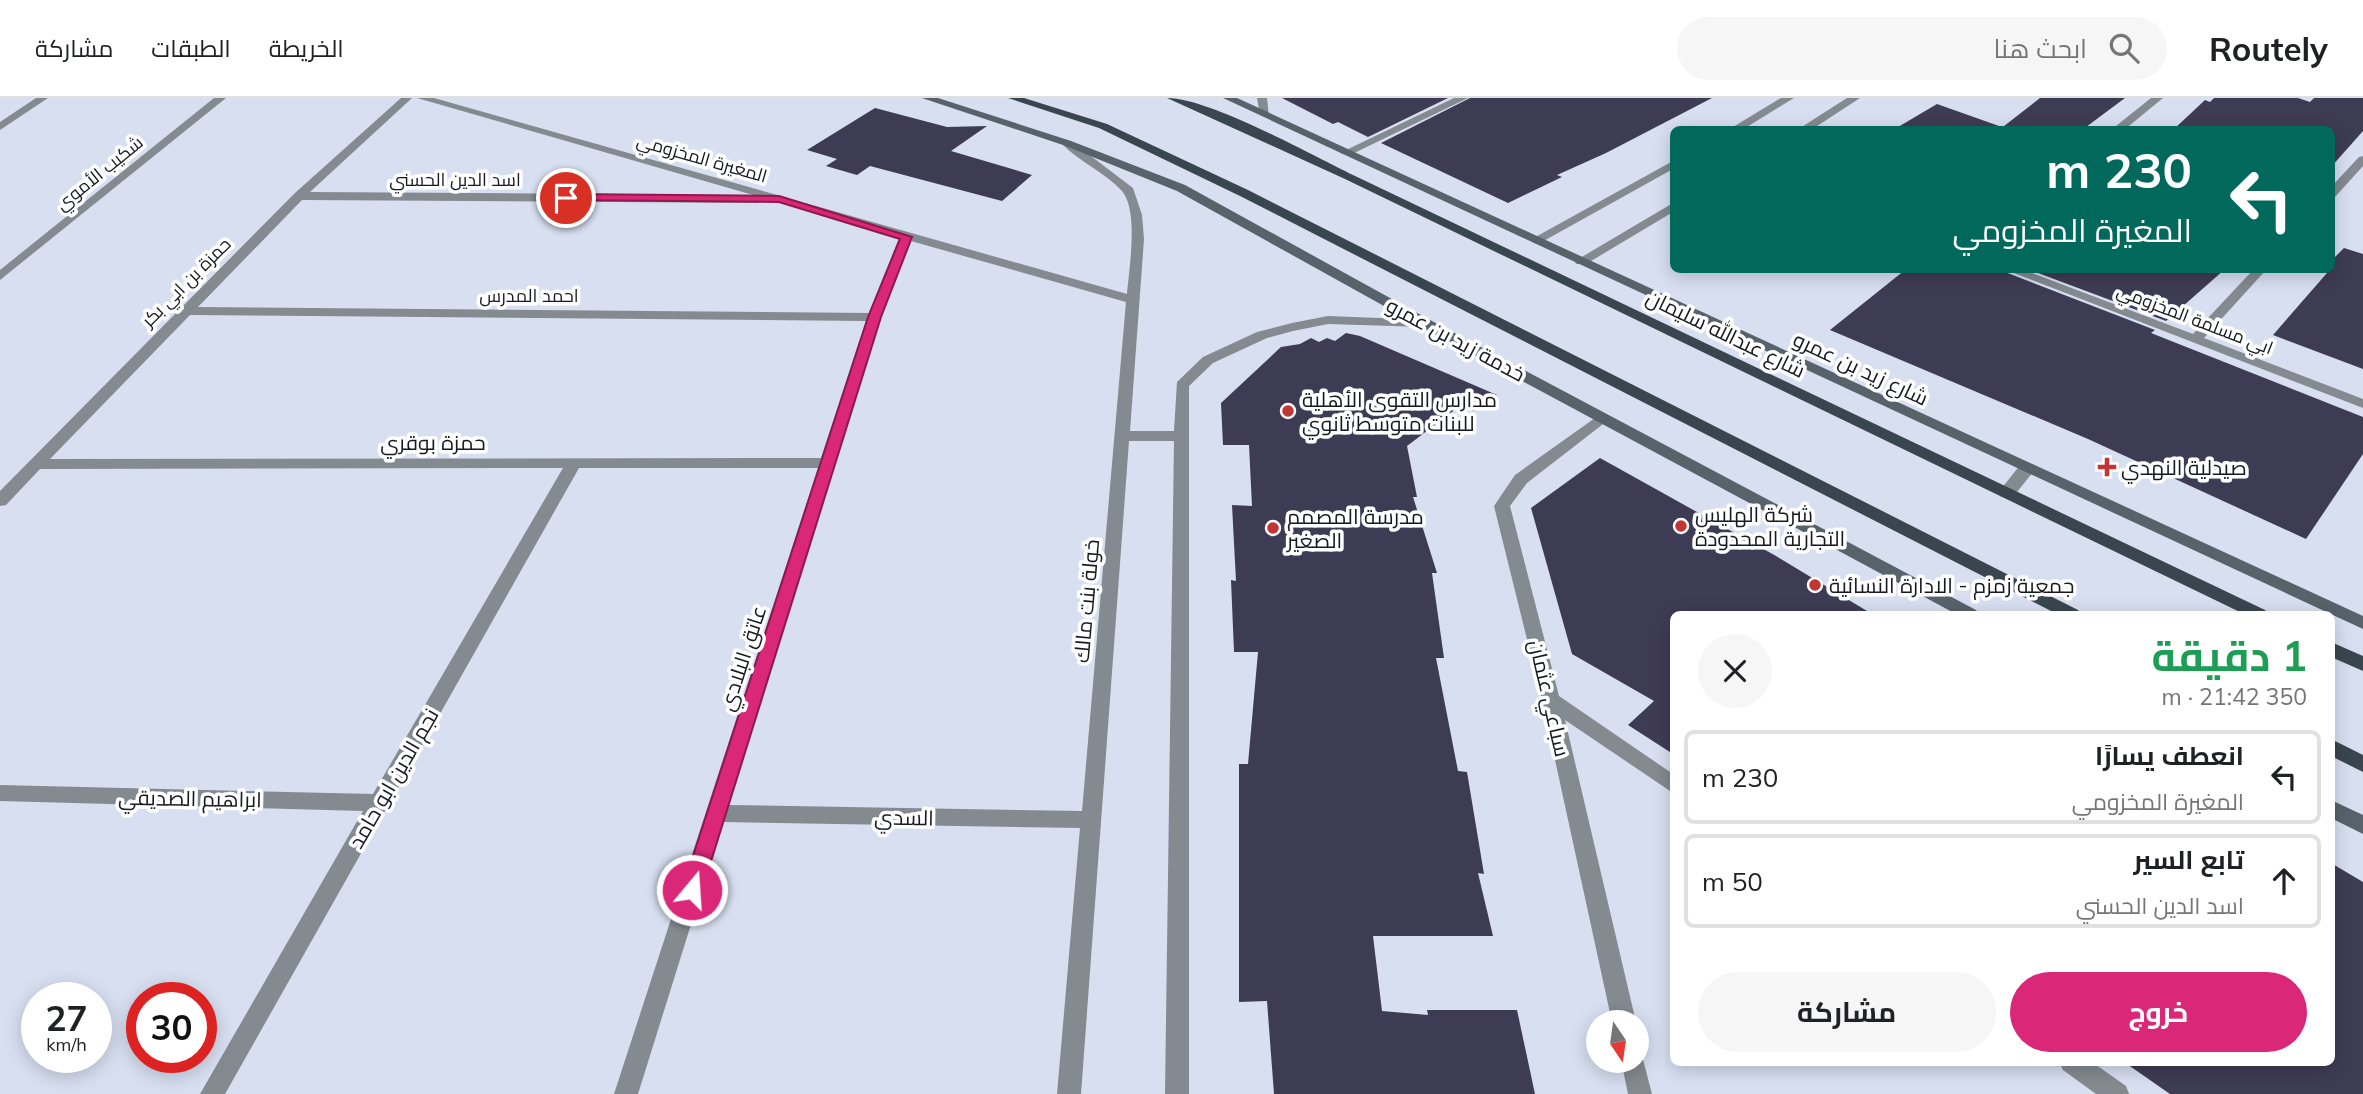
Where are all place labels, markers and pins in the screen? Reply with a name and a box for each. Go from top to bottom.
pin [536,168,596,228]
place label: مدارس التقوى الأهلية للبنات متوسط ثانوي [1302,386,1497,440]
marker: مدارس التقوى الأهلية للبنات متوسط ثانوي [1280,403,1296,419]
place label: صيدلية النهدي [2121,454,2247,484]
marker: صيدلية النهدي [2099,459,2115,475]
place label: شركة الهليس التجارية المحدودة [1695,501,1845,551]
place label: مدرسة المصمم الصغير [1286,503,1424,553]
marker: شركة الهليس التجارية المحدودة [1673,518,1689,534]
marker: مدرسة المصمم الصغير [1265,520,1281,536]
place label: جمعية زمزم - الادارة النسائية [1829,572,2074,600]
marker: جمعية زمزم - الادارة النسائية [1807,577,1823,593]

